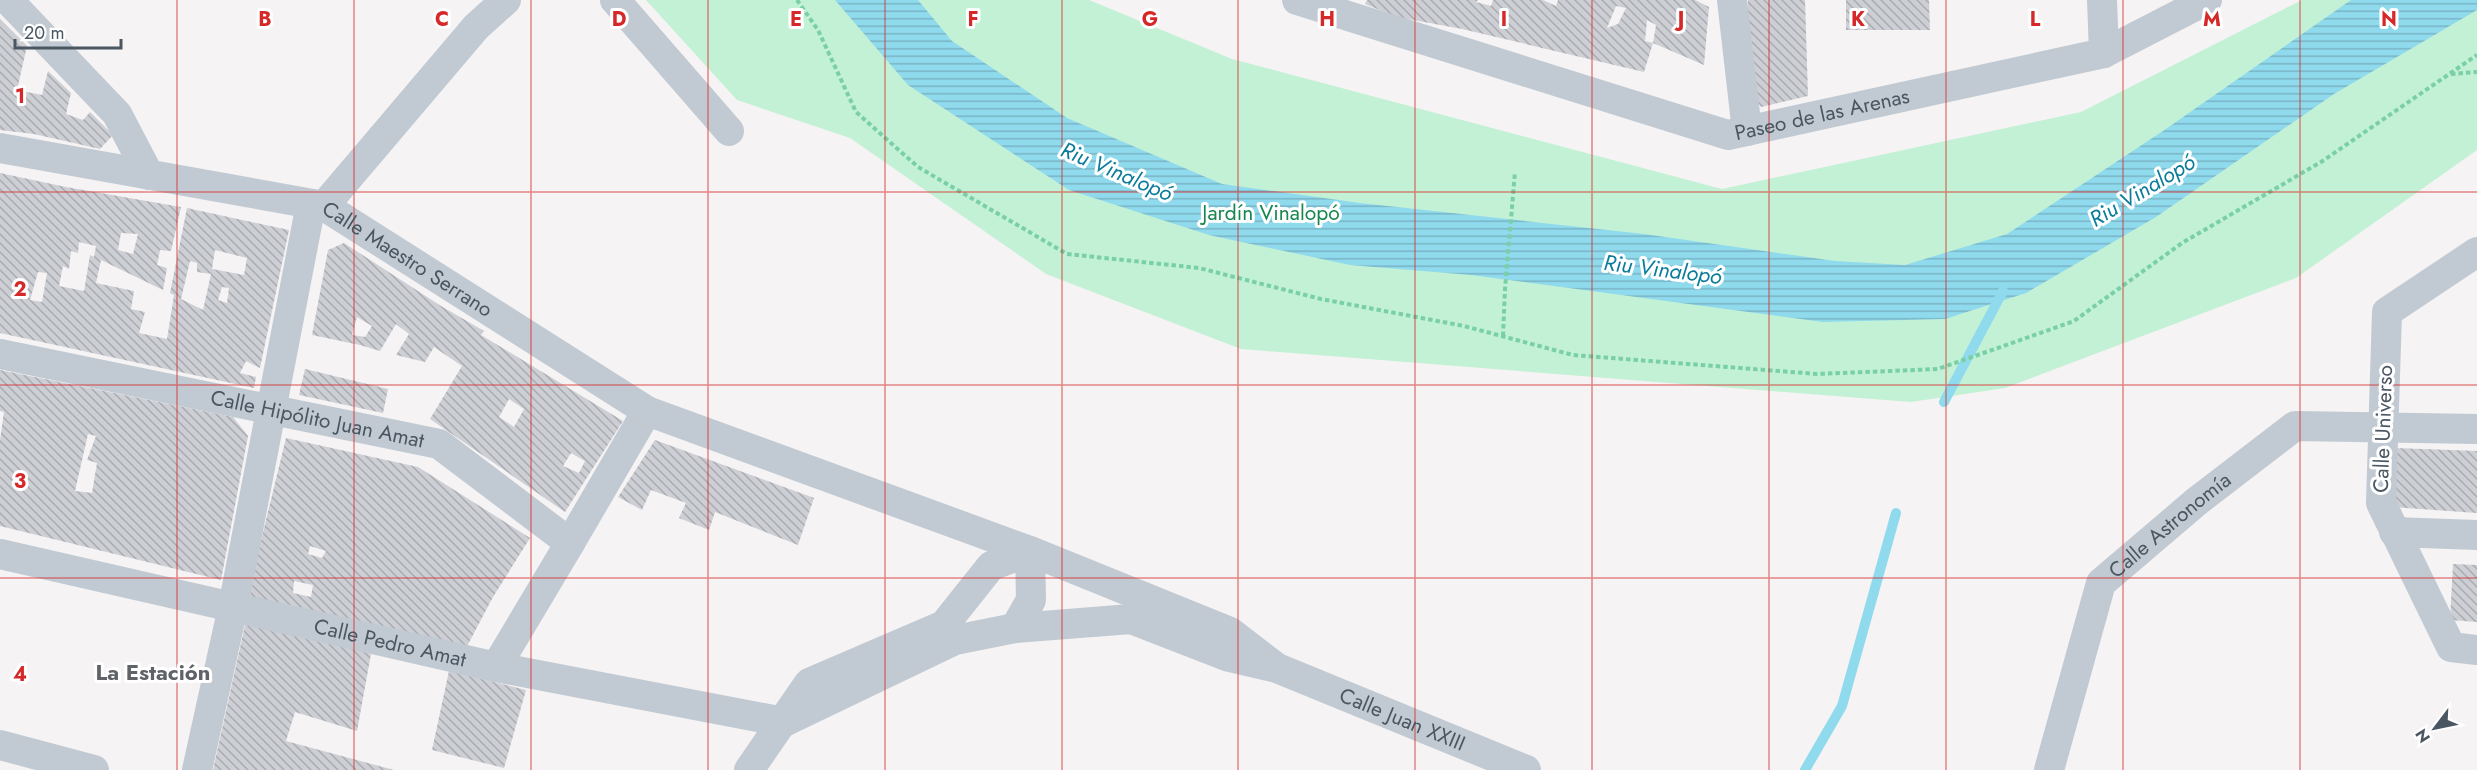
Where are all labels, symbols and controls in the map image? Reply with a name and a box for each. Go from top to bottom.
text: B [258,5,272,34]
text: C [435,5,449,34]
text: D [612,5,626,34]
text: E [790,5,802,34]
text: F [967,5,979,34]
text: G [1142,5,1158,34]
text: H [1319,5,1335,34]
text: I [1501,5,1507,34]
text: J [1674,5,1684,34]
text: K [1851,5,1865,34]
text: L [2030,5,2041,34]
text: M [2203,5,2221,34]
text: N [2381,5,2397,34]
scale bar [15,12,122,50]
text: 20 m [24,20,64,46]
street label: Paseo de las Arenas [1732,81,1912,148]
text: 1 [15,82,25,111]
water label: Riu Vinalopó [1056,133,1178,209]
water label: Riu Vinalopó [2083,146,2201,234]
street label: Calle Maestro Serrano [316,194,499,324]
park label: Jardín Vinalopó [1199,198,1340,228]
water label: Riu Vinalopó [1602,246,1724,292]
text: 2 [13,275,27,304]
street label: Calle Universo [2366,365,2400,493]
street label: Calle Hipólito Juan Amat [208,383,427,456]
street label: Calle Astronomía [2102,465,2238,585]
text: 3 [14,467,26,496]
street label: Calle Pedro Amat [311,611,469,675]
district label: La Estación [96,656,210,688]
text: 4 [13,660,27,689]
street label: Calle Juan XXIII [1335,680,1470,759]
north arrow [2405,698,2465,758]
text: N [2410,724,2436,747]

